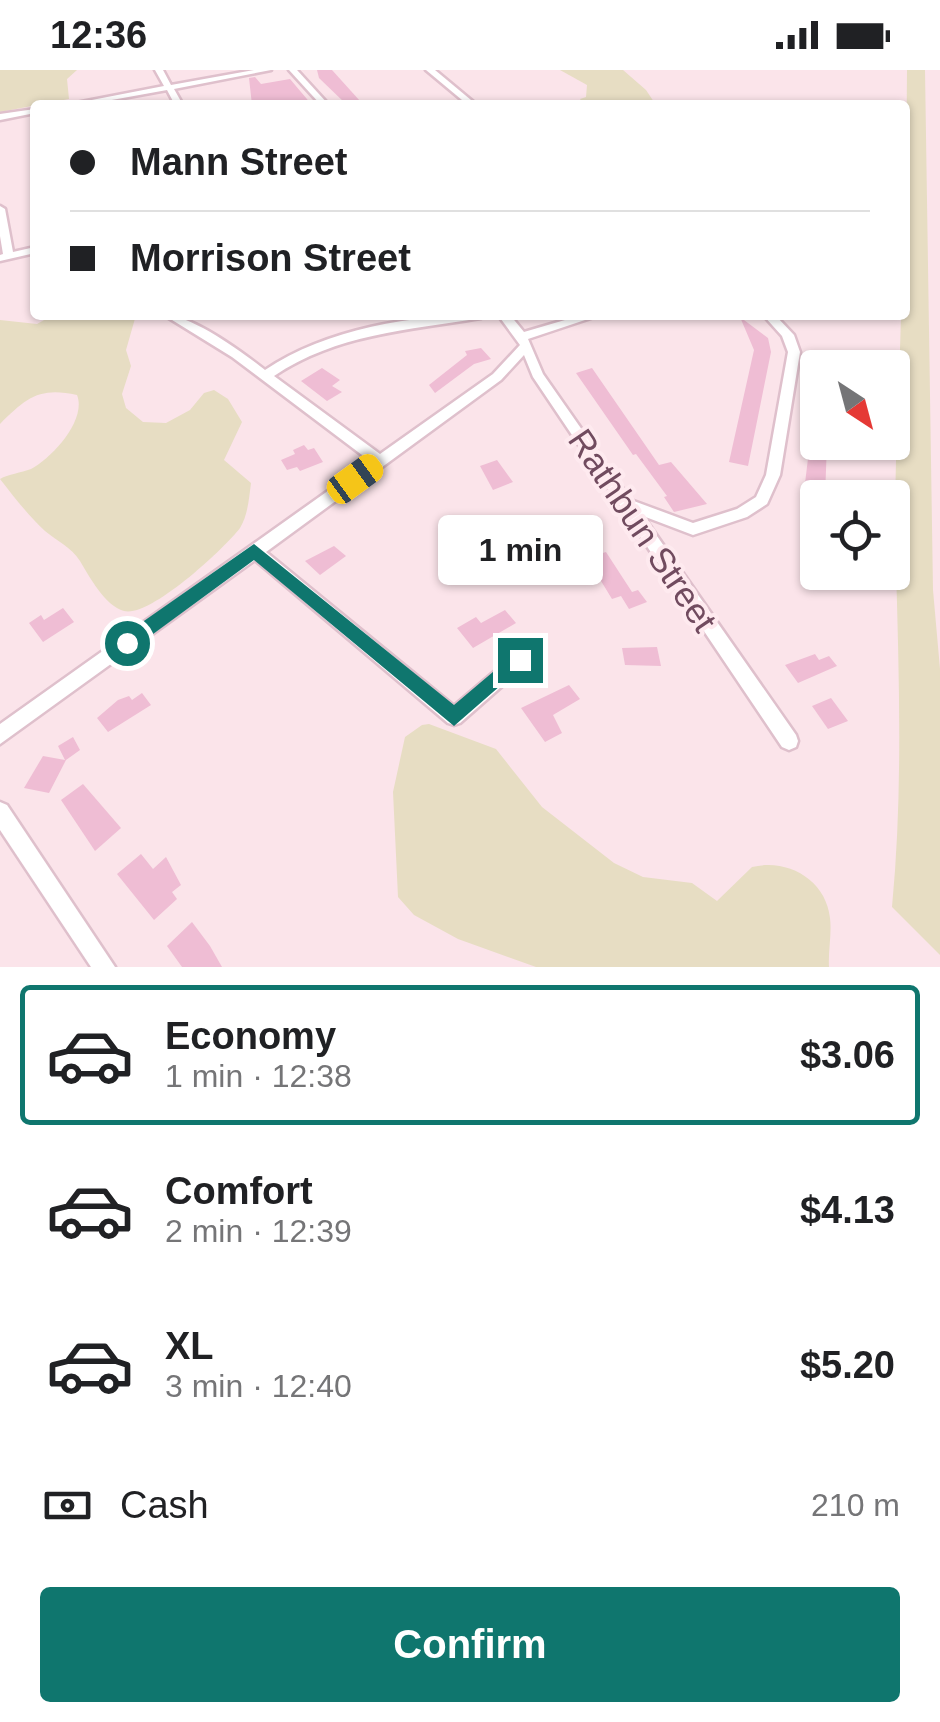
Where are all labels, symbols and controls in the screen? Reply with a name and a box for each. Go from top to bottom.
text: 12:36 [50,14,147,56]
text: Mann Street [130,141,347,183]
text: Morrison Street [130,237,411,279]
north arrow [800,350,910,460]
map controls [800,350,910,590]
street label: Rathbun Street [561,422,725,639]
car [322,449,388,509]
button: locate [800,480,910,590]
callout: 1 min [438,515,602,585]
text: 1 min [479,532,562,568]
route start [105,621,150,666]
route end [498,638,543,683]
icon: car [45,1010,135,1100]
text: Economy [165,1015,336,1057]
text: $3.06 [800,1034,895,1076]
text: 1 min · 12:38 [165,1058,352,1094]
icon: car [45,1165,135,1255]
text: Comfort [165,1170,313,1212]
text: $4.13 [800,1189,895,1231]
text: 2 min · 12:39 [165,1213,352,1249]
icon: car [45,1320,135,1410]
text: XL [165,1325,214,1367]
text: $5.20 [800,1344,895,1386]
text: 3 min · 12:40 [165,1368,352,1404]
icon: cash [40,1478,95,1533]
text: Cash [120,1484,209,1526]
text: 210 m [811,1487,900,1523]
button: Confirm [40,1587,900,1702]

